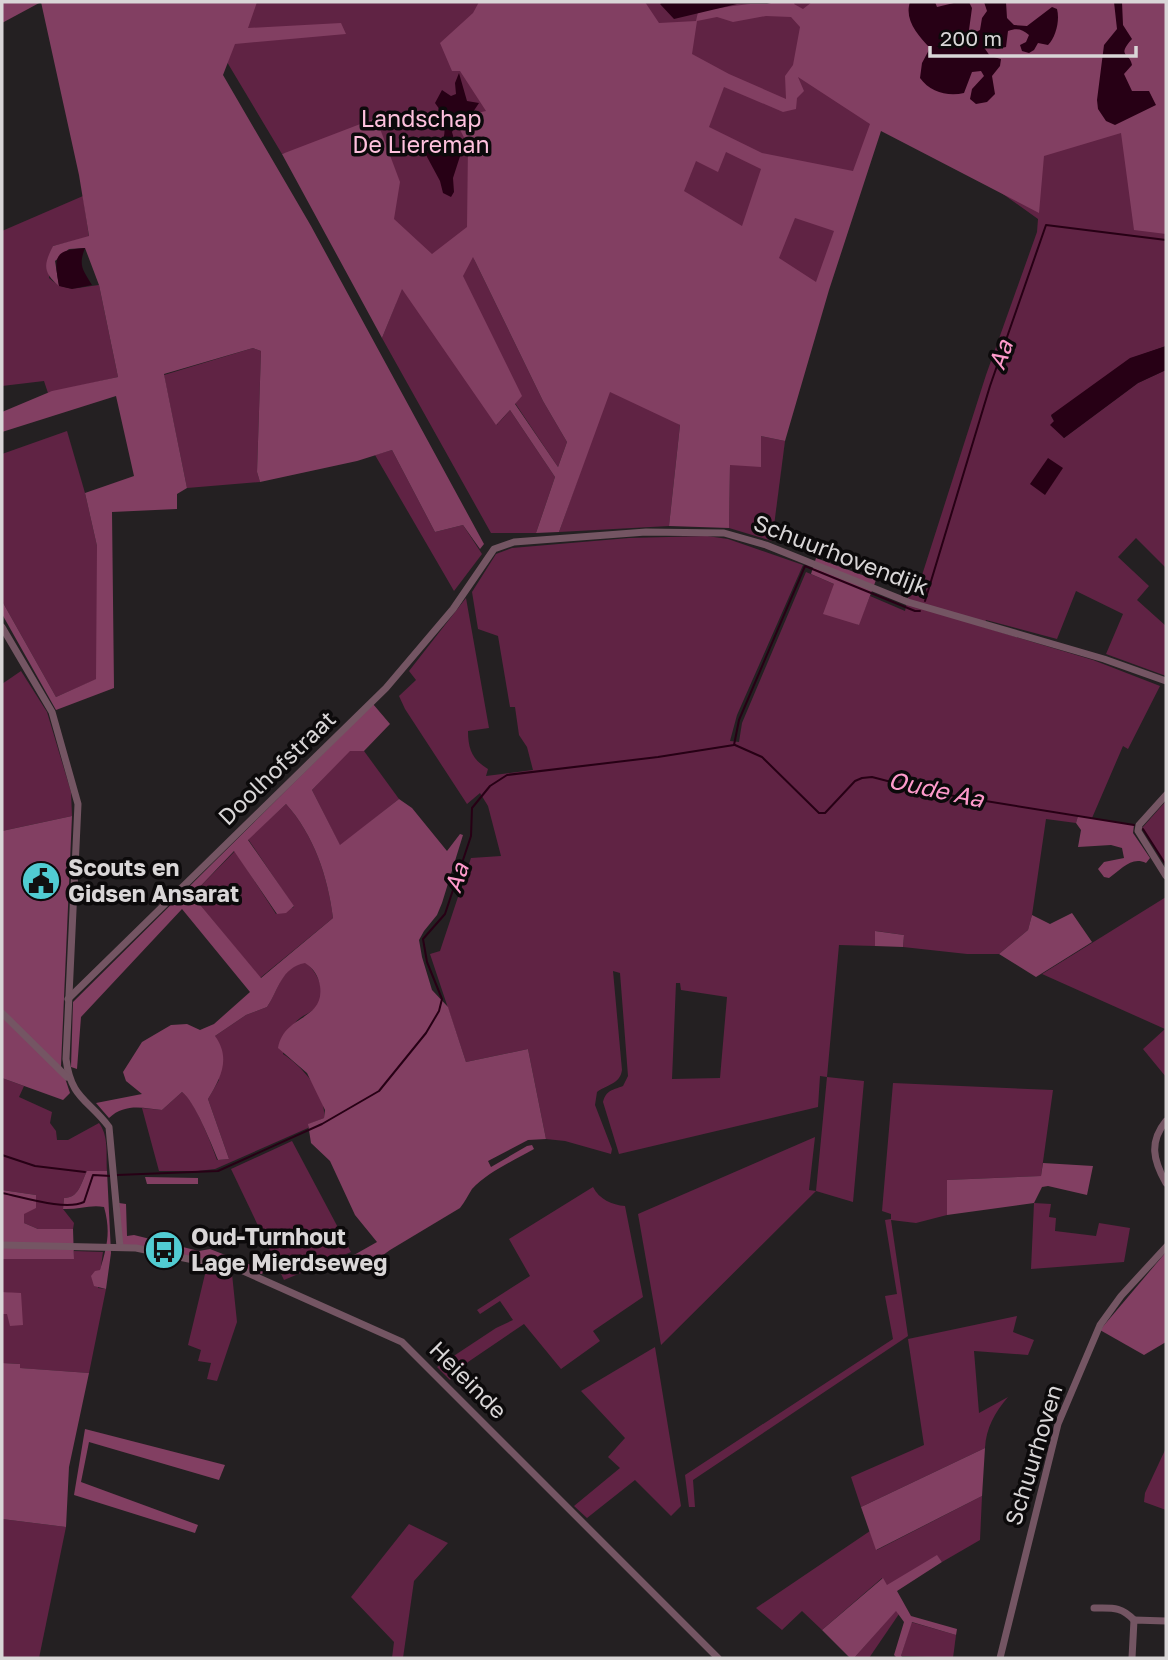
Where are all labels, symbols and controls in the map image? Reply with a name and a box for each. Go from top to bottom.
scale bar [930,14,1136,58]
text: 200 m [940,25,1002,51]
park label: Landschap De Liereman [352,104,490,158]
water label: Aa [981,334,1019,373]
street label: Schuurhovendijk [750,508,933,600]
street label: Doolhofstraat [212,704,341,830]
water label: Oude Aa [886,764,988,813]
place label: Scouts en Gidsen Ansarat [68,853,239,907]
water label: Aa [437,858,474,896]
public building icon: Scouts en Gidsen Ansarat [20,860,62,902]
place label: Oud-Turnhout Lage Mierdseweg [191,1222,387,1276]
bus stop icon: Oud-Turnhout Lage Mierdseweg [143,1229,185,1271]
street label: Heieinde [424,1335,513,1424]
street label: Schuurhoven [998,1381,1068,1528]

